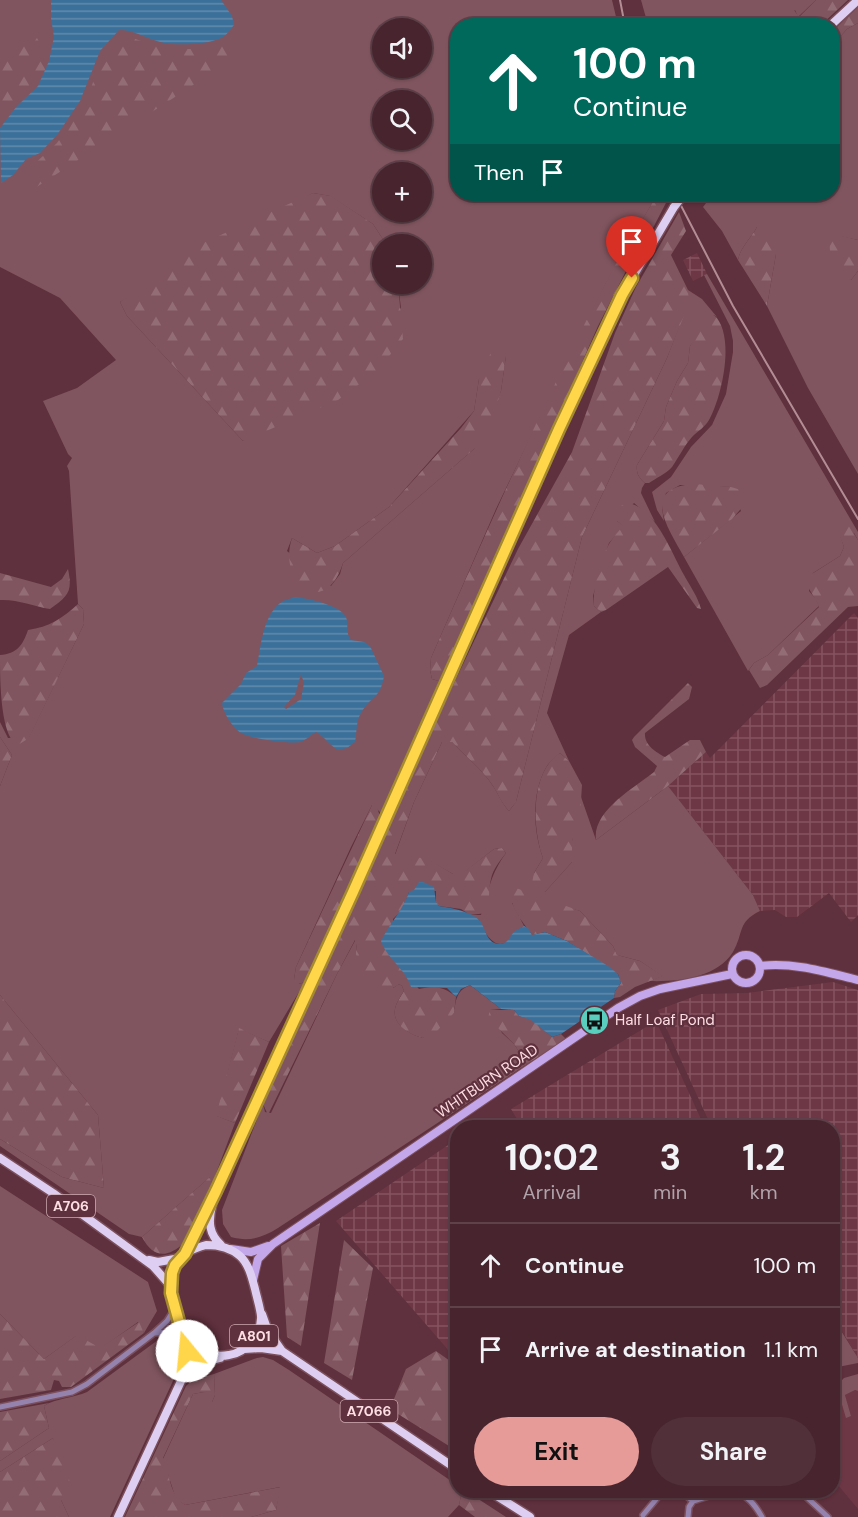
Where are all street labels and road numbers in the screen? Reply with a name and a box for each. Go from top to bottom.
street label: WHITBURN ROAD [432,1039,542,1123]
road number: A706 [47,1195,95,1217]
road number: A801 [230,1325,278,1347]
road number: A7066 [340,1400,398,1422]

